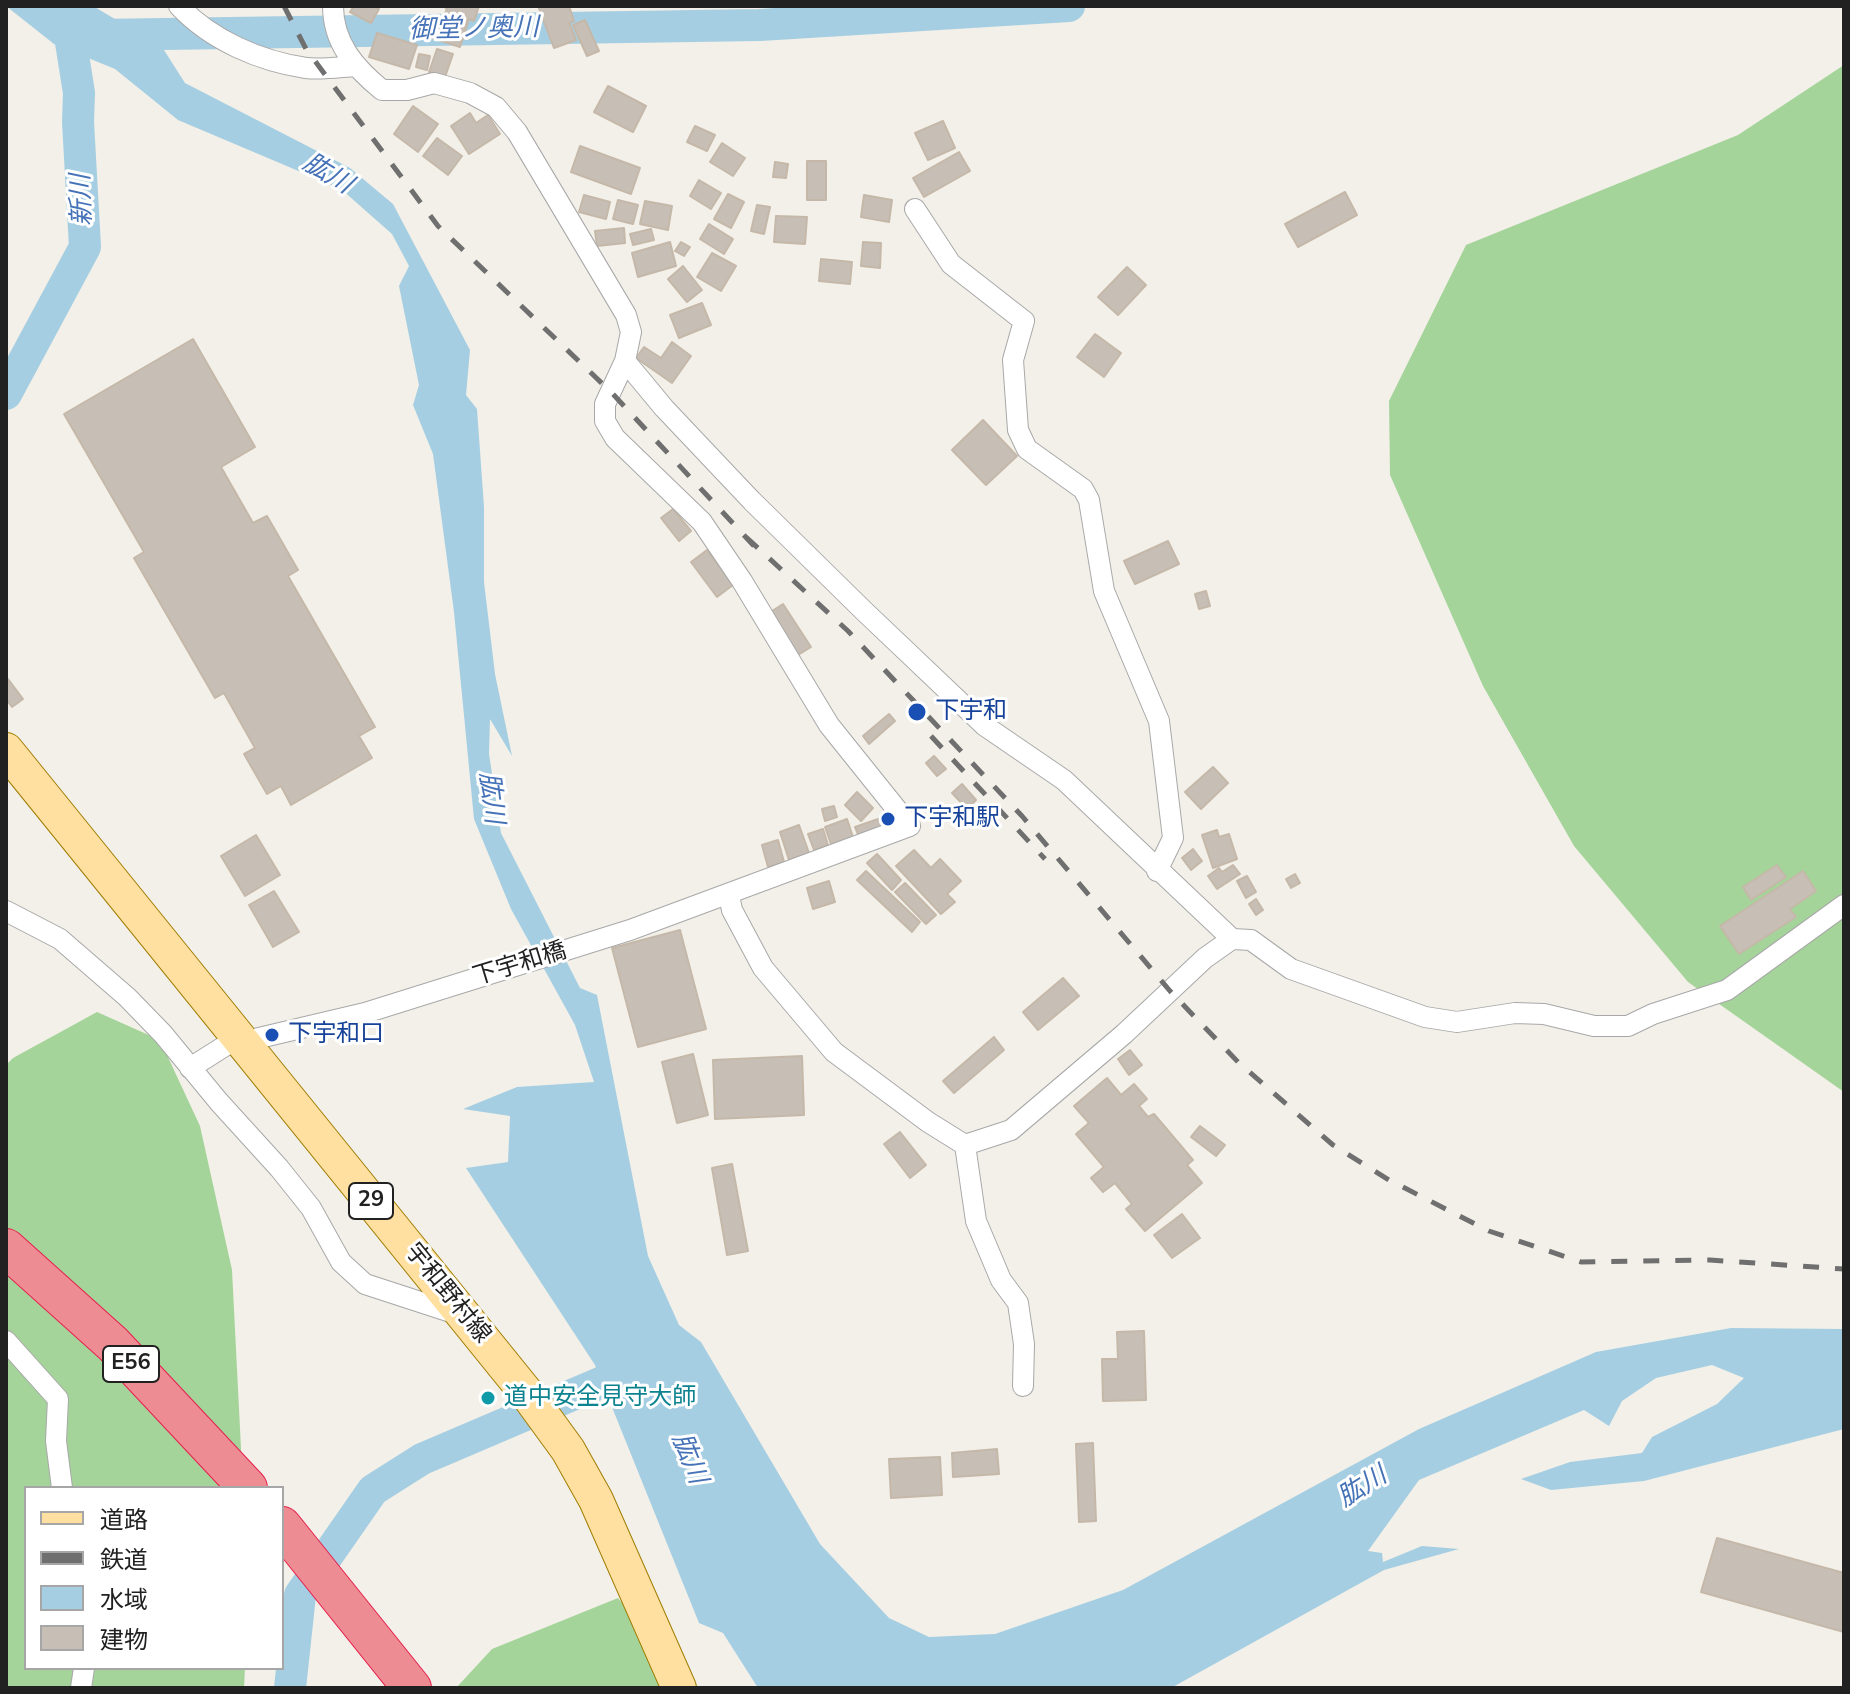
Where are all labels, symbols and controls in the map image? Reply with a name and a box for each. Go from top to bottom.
water label: 御堂ノ奥川 [409,13,539,47]
water label: 肱川 [297,148,357,202]
water label: 新川 [67,173,99,227]
place label: 下宇和 [935,698,1007,726]
marker: 下宇和 [906,701,928,723]
water label: 肱川 [471,770,509,826]
place label: 下宇和駅 [904,805,1000,833]
marker: 下宇和駅 [879,810,897,828]
street label: 下宇和橋 [470,937,570,993]
place label: 下宇和口 [288,1021,384,1049]
marker: 下宇和口 [263,1026,281,1044]
road number: 29 [349,1183,393,1219]
street label: 宇和野村線 [398,1238,496,1350]
road number: E56 [103,1346,159,1382]
place label: 道中安全見守大師 [504,1384,696,1412]
marker: 道中安全見守大師 [479,1389,497,1407]
water label: 肱川 [664,1429,712,1489]
water label: 肱川 [1333,1461,1393,1515]
legend [24,1486,284,1670]
text: 道路 [100,1504,148,1536]
text: 鉄道 [100,1544,148,1576]
text: 水域 [100,1584,148,1616]
text: 建物 [100,1624,148,1656]

